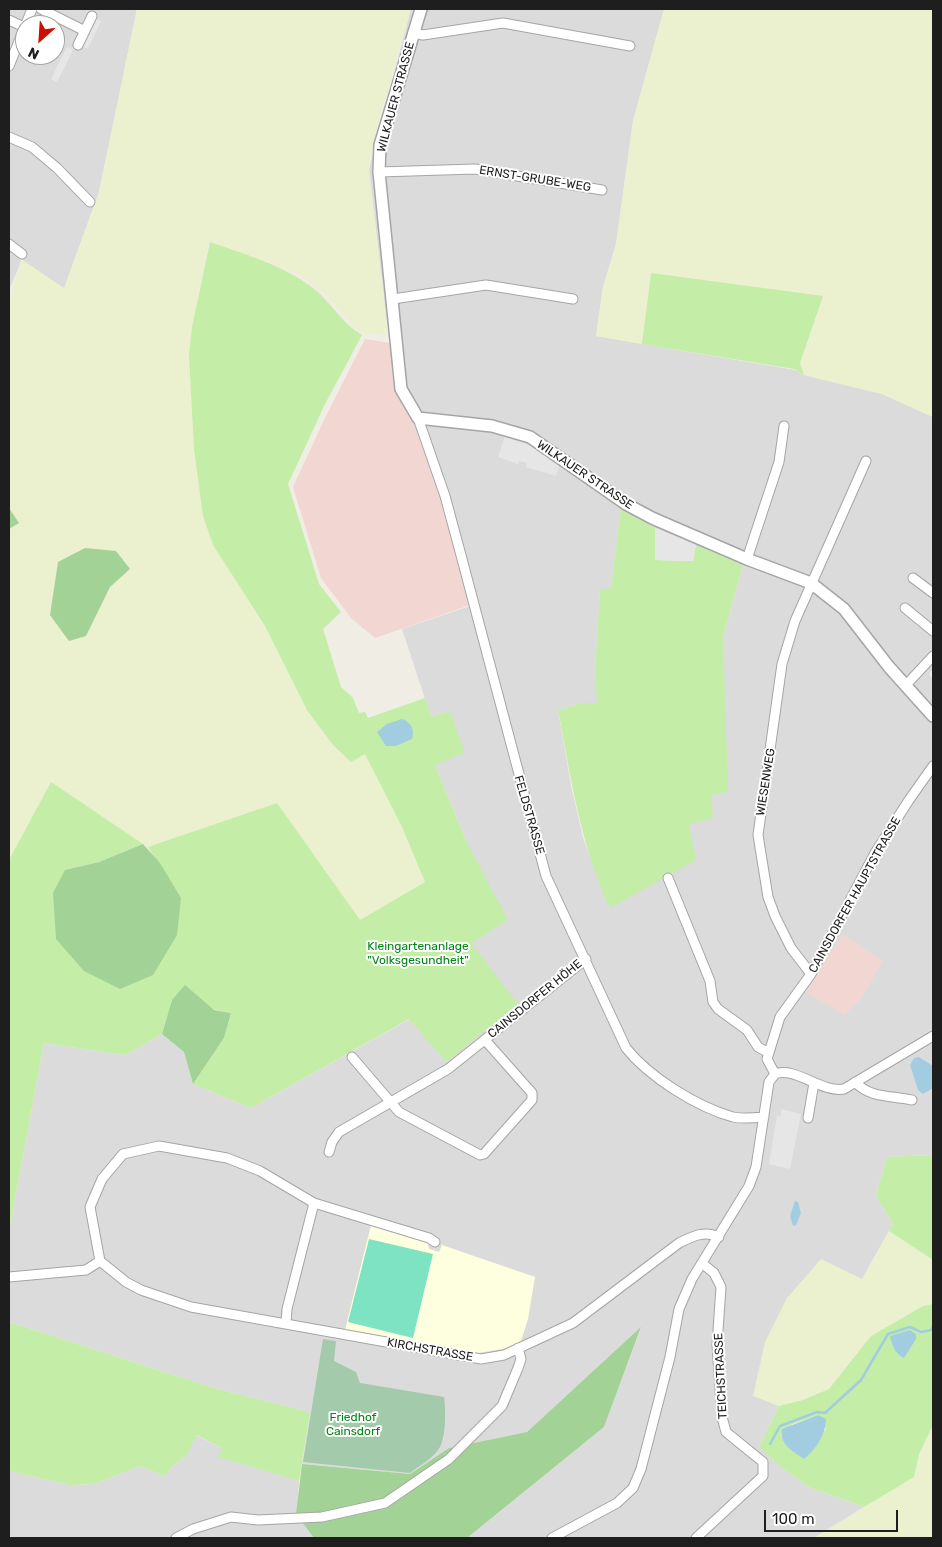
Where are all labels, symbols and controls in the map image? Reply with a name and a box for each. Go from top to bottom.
north arrow [15,15,65,65]
street label: WILKAUER STRASSE [374,40,418,154]
text: N [25,43,42,63]
street label: ERNST-GRUBE-WEG [478,163,592,195]
street label: WILKAUER STRASSE [534,437,636,513]
street label: WIESENWEG [754,747,778,817]
street label: FELDSTRASSE [511,774,547,856]
street label: CAINSDORFER HAUPTSTRASSE [806,814,904,976]
park label: Kleingartenanlage "Volksgesundheit" [367,940,469,968]
street label: CAINSDORFER HÖHE [485,957,585,1041]
street label: TEICHSTRASSE [712,1333,730,1419]
street label: KIRCHSTRASSE [386,1335,474,1365]
park label: Friedhof Cainsdorf [326,1411,380,1439]
scale bar [767,1500,901,1532]
text: 100 m [772,1510,814,1528]

